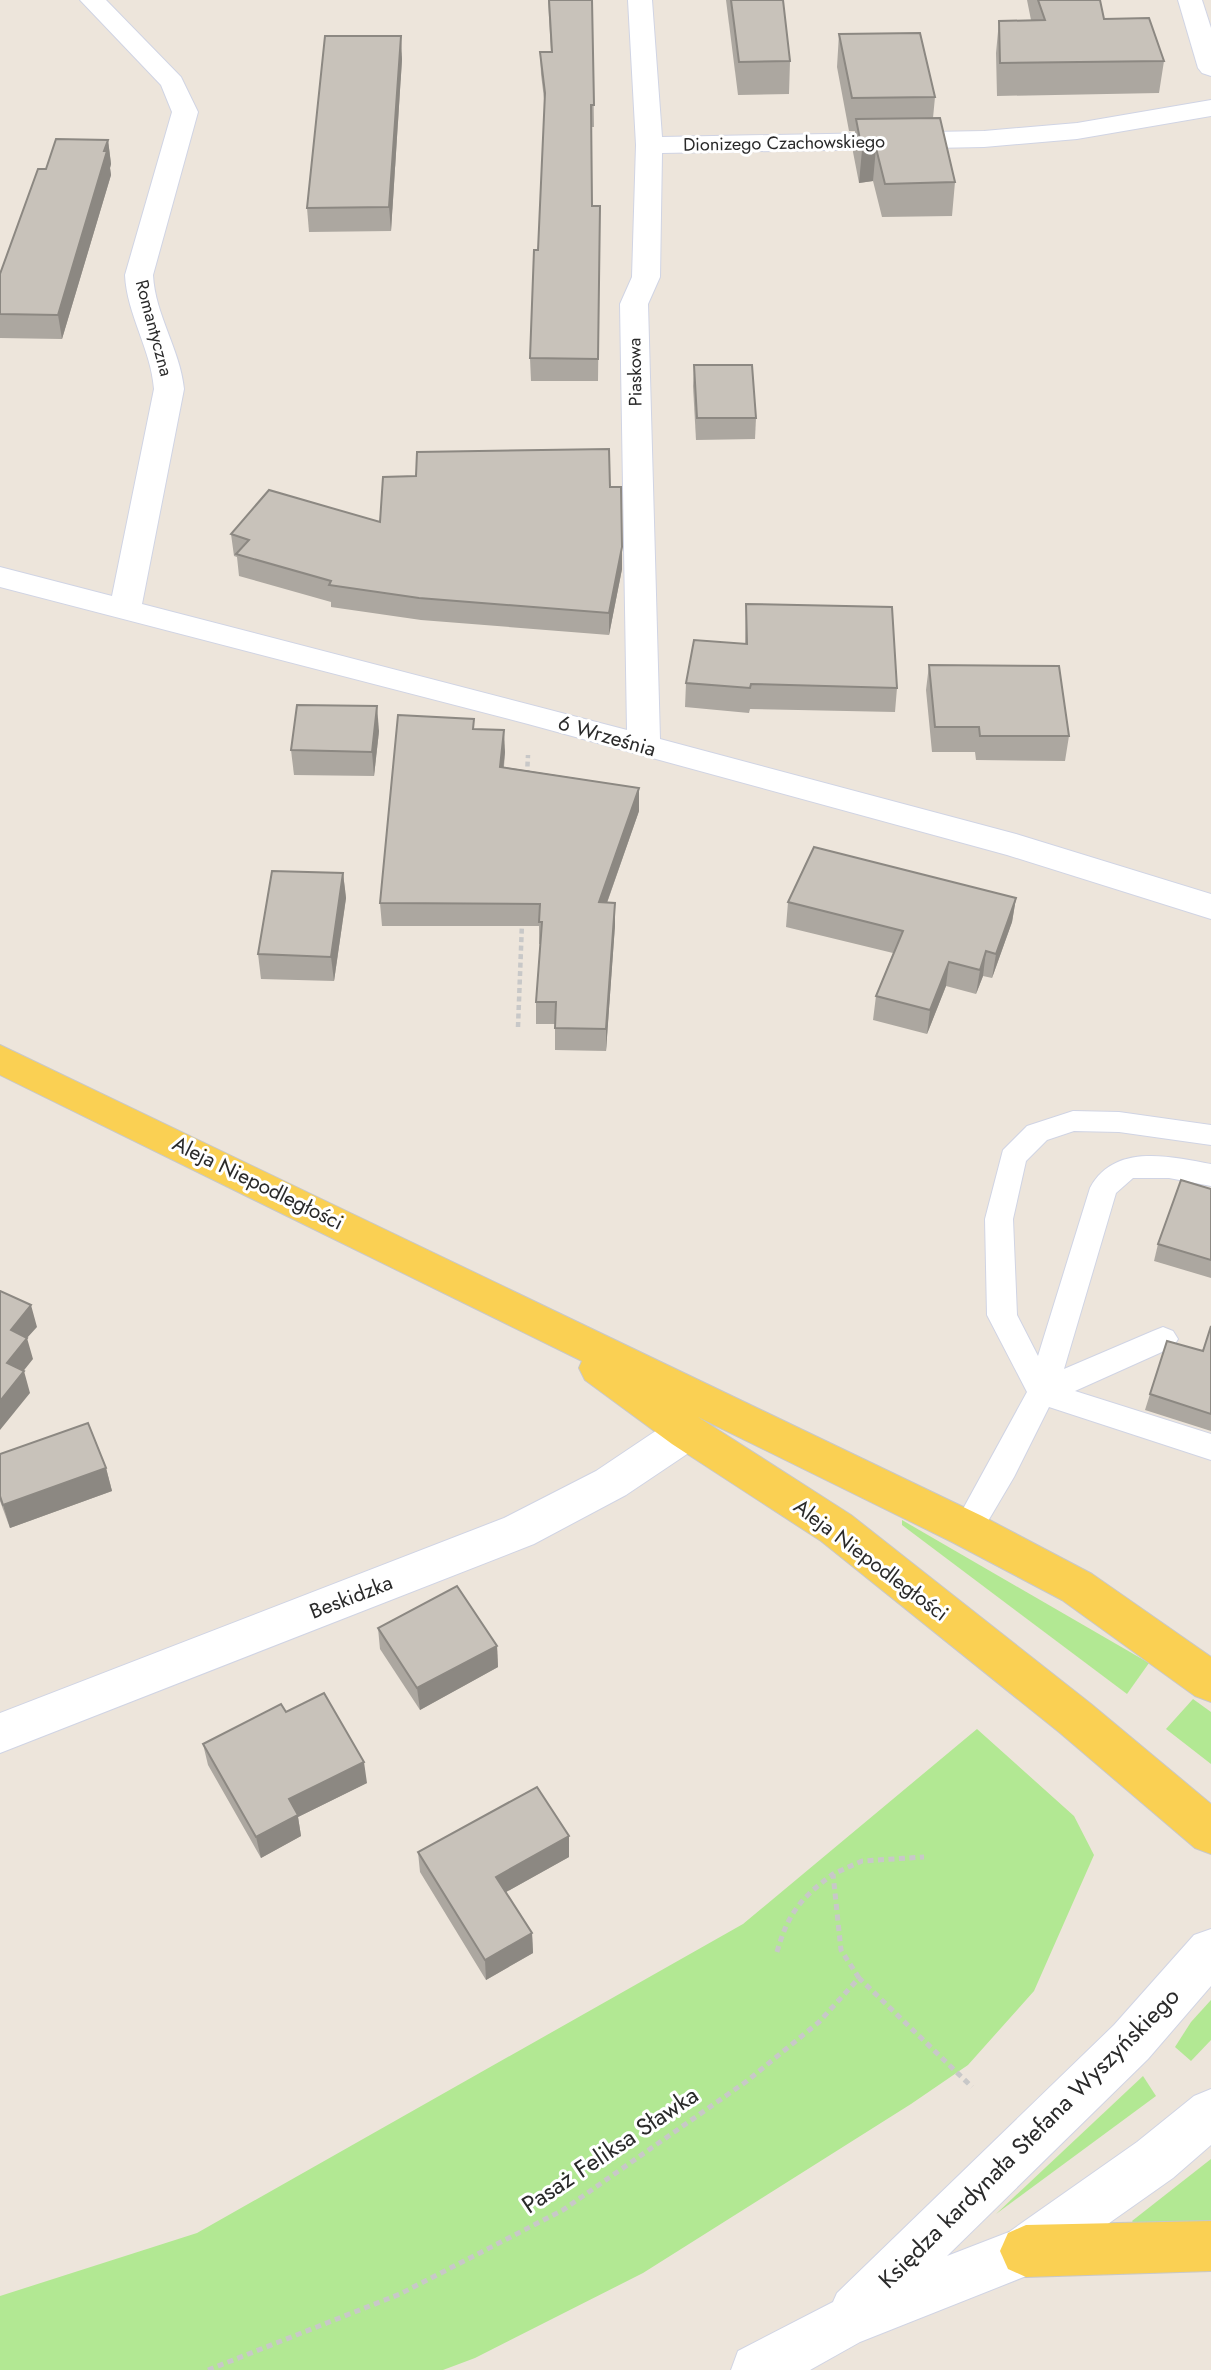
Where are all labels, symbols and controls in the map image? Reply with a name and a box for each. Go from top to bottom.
street label: Dionizego Czachowskiego [683,128,885,158]
street label: Romantyczna [129,277,179,379]
street label: Piaskowa [621,337,649,407]
street label: 6 Września [554,708,660,764]
street label: Aleja Niepodległości [167,1129,349,1237]
street label: Aleja Niepodległości [787,1492,955,1628]
street label: Beskidzka [305,1567,397,1627]
street label: Księdza kardynała Stefana Wyszyńskiego [870,1979,1187,2296]
street label: Pasaż Feliksa Sławka [514,2077,705,2222]

